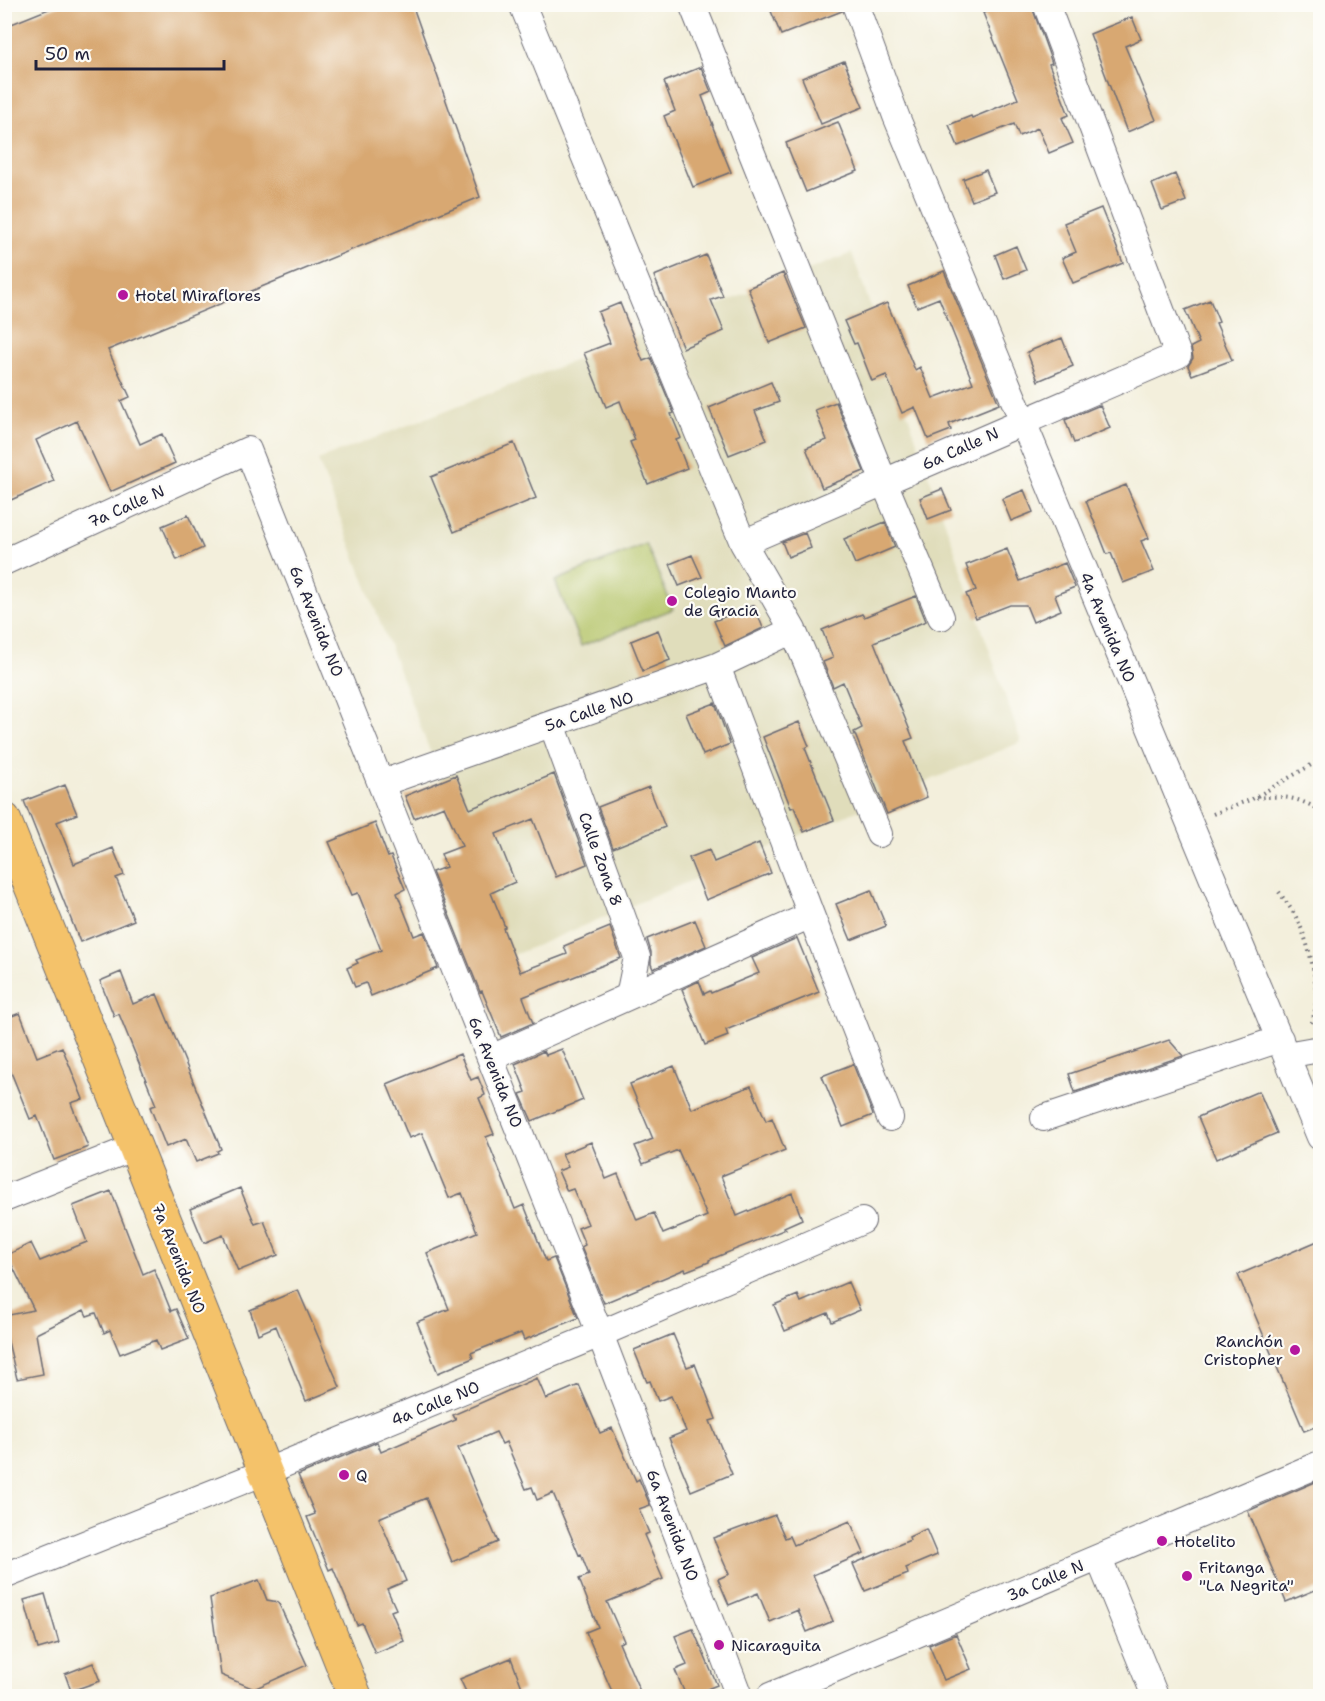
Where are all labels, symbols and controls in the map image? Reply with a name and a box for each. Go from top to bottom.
scale bar [36,33,224,71]
text: 50 m [45,42,90,66]
place label: Hotel Miraflores [135,285,261,306]
marker: Hotel Miraflores [116,288,130,302]
street label: 6a Calle N [918,422,1002,475]
street label: 7a Calle N [85,480,168,533]
street label: 6a Avenida NO [285,562,348,680]
street label: 4a Avenida NO [1075,569,1140,686]
place label: Colegio Manto de Gracia [684,582,797,621]
marker: Colegio Manto de Gracia [665,594,679,608]
street label: 5a Calle NO [542,687,636,736]
street label: Calle Zona 8 [574,809,627,909]
street label: 6a Avenida NO [464,1013,527,1131]
street label: 7a Avenida NO [147,1200,210,1317]
place label: Ranchón Cristopher [1204,1331,1283,1370]
marker: Ranchón Cristopher [1288,1343,1302,1357]
street label: 4a Calle NO [388,1376,482,1431]
place label: Q [356,1465,368,1486]
street label: 6a Avenida NO [642,1466,703,1584]
marker: Q [337,1468,351,1482]
place label: Hotelito [1174,1531,1236,1552]
marker: Hotelito [1155,1534,1169,1548]
street label: 3a Calle N [1003,1555,1087,1606]
place label: Fritanga "La Negrita" [1199,1557,1294,1596]
marker: Fritanga "La Negrita" [1180,1569,1194,1583]
place label: Nicaraguita [731,1635,821,1656]
marker: Nicaraguita [712,1638,726,1652]

